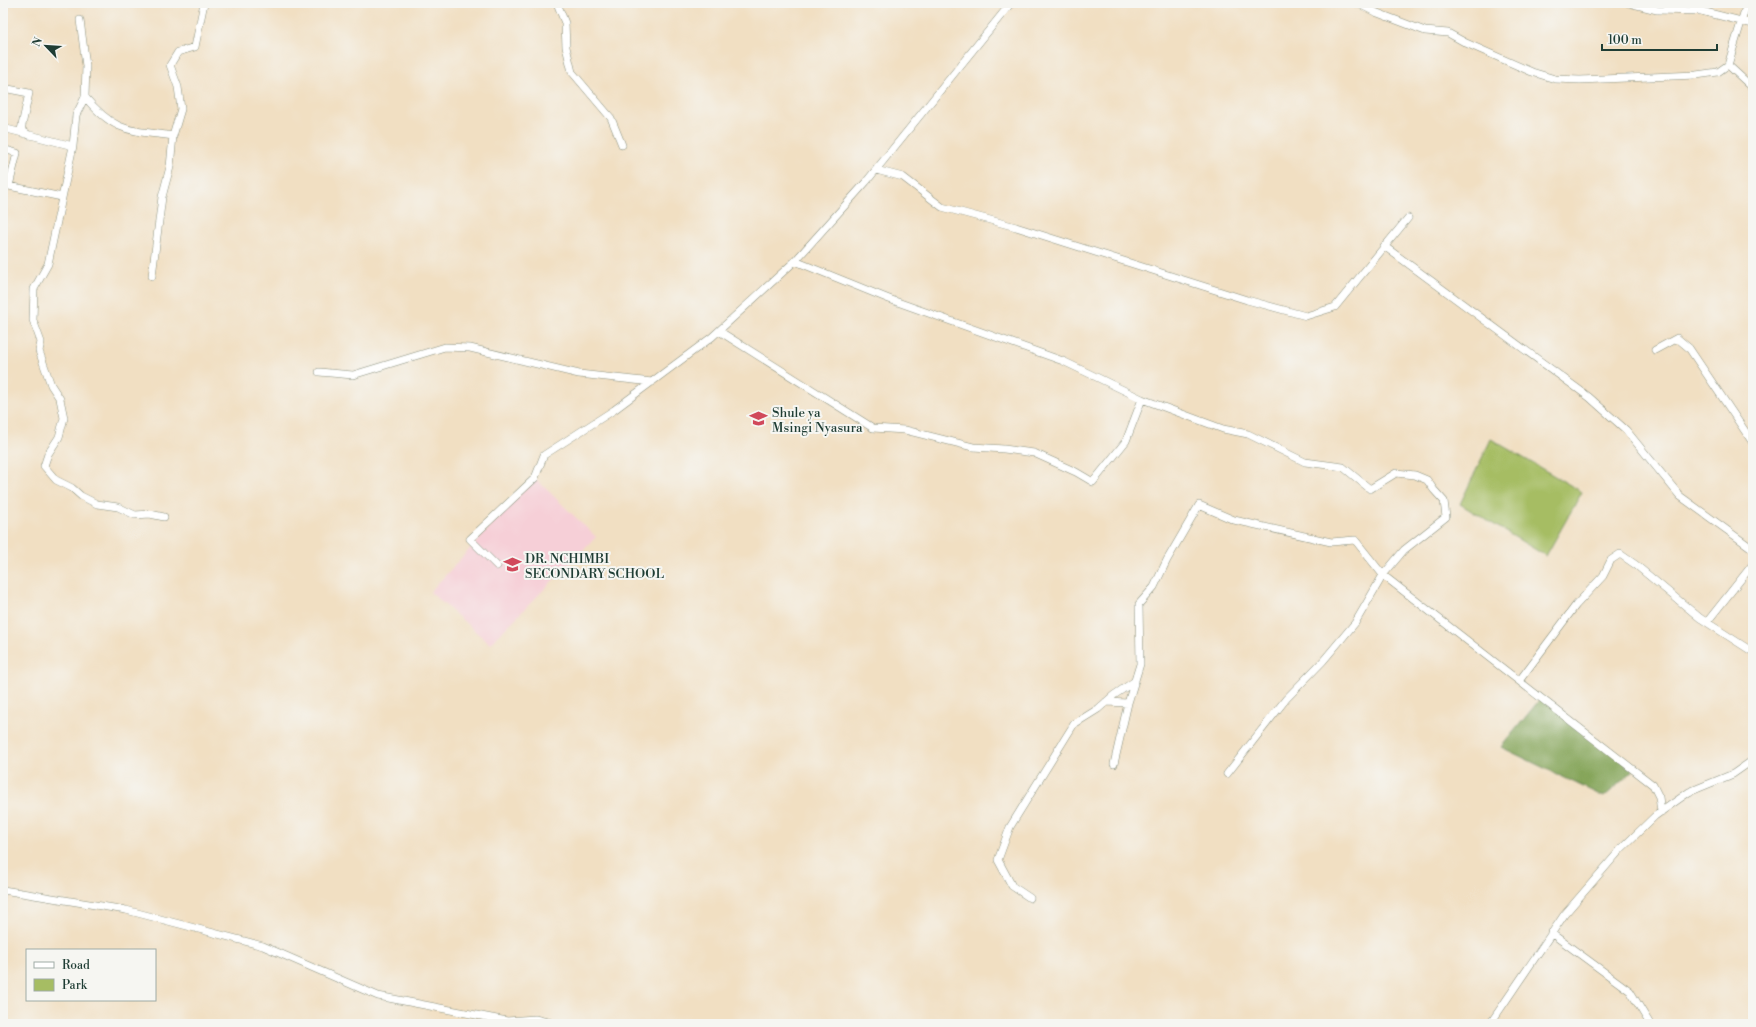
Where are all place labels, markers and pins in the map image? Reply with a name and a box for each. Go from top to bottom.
place label: Shule ya Msingi Nyasura [772,405,863,436]
school or university icon: Shule ya Msingi Nyasura [749,409,769,429]
place label: DR. NCHIMBI SECONDARY SCHOOL [525,551,664,582]
school or university icon: DR. NCHIMBI SECONDARY SCHOOL [502,555,522,575]

